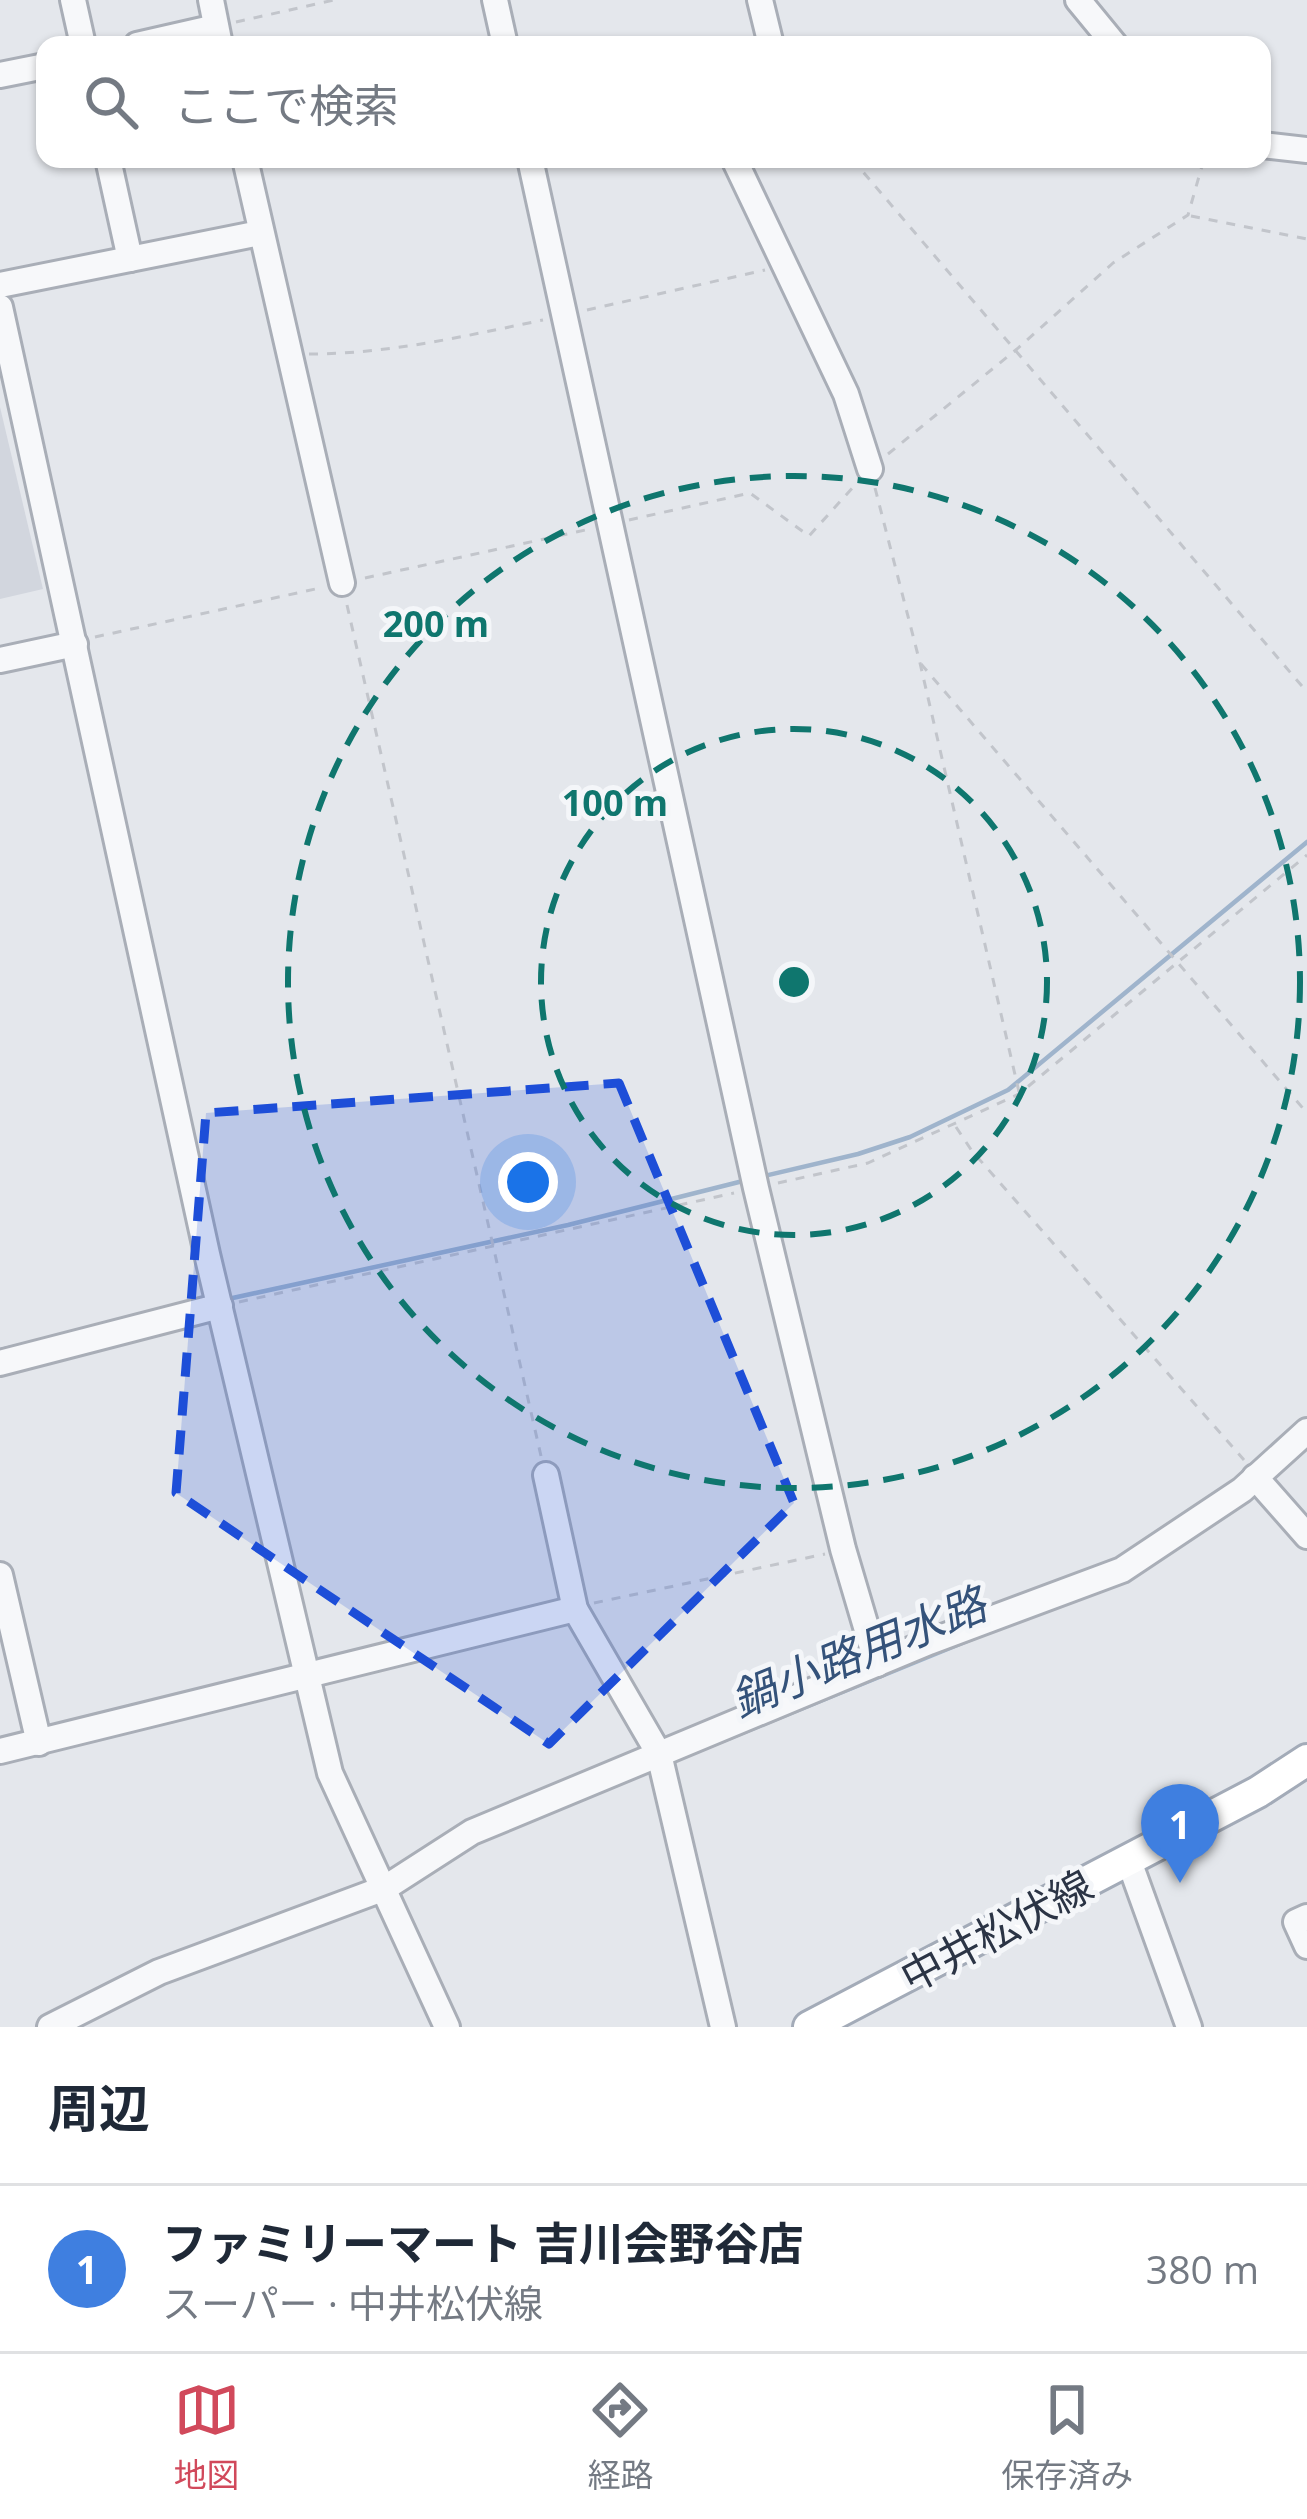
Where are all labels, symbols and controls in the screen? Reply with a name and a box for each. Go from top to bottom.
search box [36,36,1271,168]
icon: search [78,69,144,135]
text: ここで検索 [174,74,399,135]
text: 200 m [383,599,489,648]
text: 100 m [562,778,668,827]
centre of rings [773,961,815,1003]
your location [498,1152,558,1212]
water label: 鍋小路用水路 [721,1571,998,1730]
pin: 1 [1141,1784,1219,1883]
street label: 中井松伏線 [890,1856,1102,2004]
text: 周辺 [48,2072,150,2142]
text: ファミリーマート 吉川会野谷店 [162,2212,804,2273]
text: 1 [76,2242,98,2295]
text: 380 m [1146,2242,1259,2295]
text: スーパー · 中井松伏線 [162,2276,543,2329]
tab: 地図 [174,2377,240,2497]
tab: 経路 [587,2377,653,2497]
tab: 保存済み [1001,2377,1133,2497]

